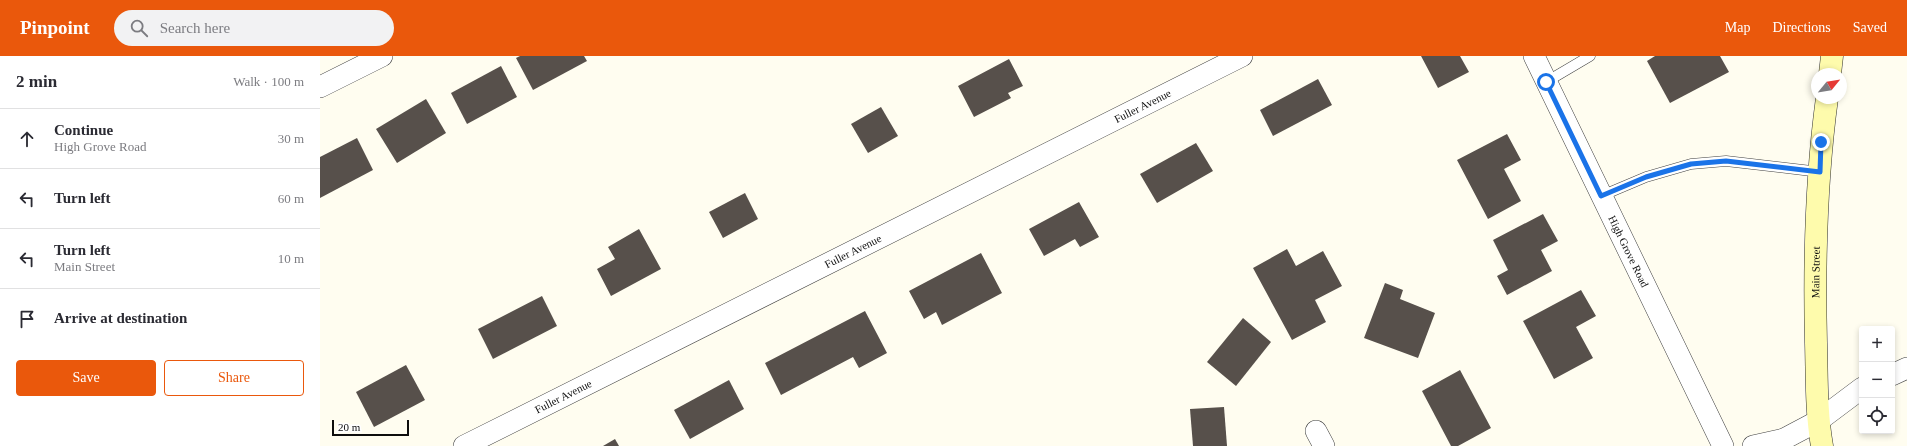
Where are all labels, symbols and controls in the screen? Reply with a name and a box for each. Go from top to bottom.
search box [114,10,394,46]
text: Pinpoint [20,17,90,38]
icon: search [128,17,150,39]
text: Search here [160,20,230,36]
text: Map [1725,20,1750,35]
text: Directions [1772,20,1831,35]
text: Saved [1853,20,1887,35]
north arrow [1811,68,1847,104]
text: 2 min [16,72,57,91]
route start [1537,73,1555,91]
text: Walk · 100 m [233,74,304,89]
street label: Fuller Avenue [1112,87,1173,125]
text: Continue [54,122,113,138]
icon: ahead [16,128,38,150]
text: 30 m [278,131,304,146]
route end [1812,133,1830,151]
text: High Grove Road [54,139,146,154]
icon: left [16,188,38,210]
text: Turn left [54,190,111,206]
text: 60 m [278,191,304,206]
street label: High Grove Road [1606,213,1651,290]
street label: Fuller Avenue [823,232,883,270]
text: Turn left [54,242,111,258]
street label: Main Street [1809,246,1822,298]
icon: left [16,248,38,270]
text: 10 m [278,251,304,266]
text: Main Street [54,259,115,274]
icon: arrive [16,308,38,330]
text: Arrive at destination [54,310,187,326]
map controls [1859,326,1895,434]
button: + [1859,326,1895,362]
button: Save [16,360,156,396]
button: Share [164,360,304,396]
button: − [1859,362,1895,398]
street label: Fuller Avenue [533,377,594,415]
button: locate [1859,398,1895,434]
scale bar [332,418,409,437]
text: 20 m [338,421,360,433]

